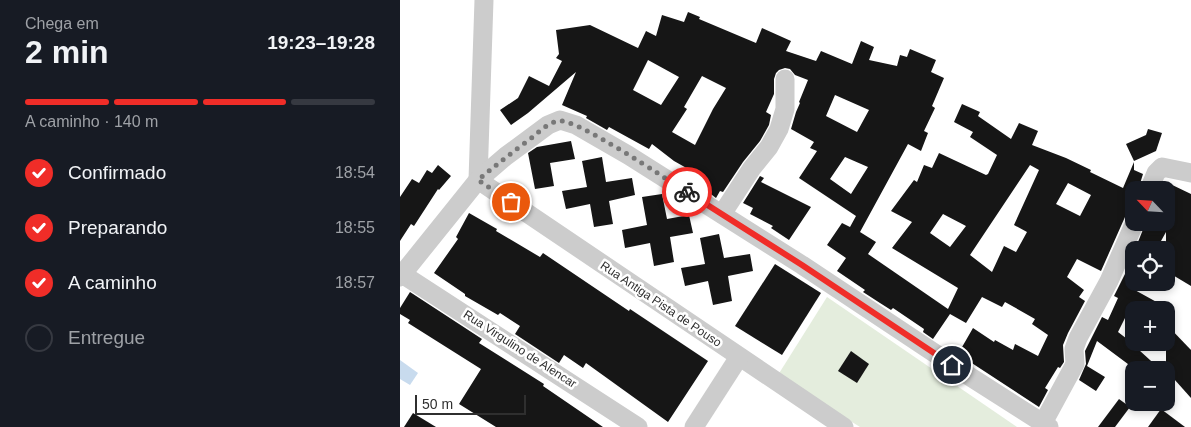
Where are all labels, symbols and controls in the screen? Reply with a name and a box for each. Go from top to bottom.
text: Chega em [25,15,99,32]
text: 19:23–19:28 [267,32,375,53]
text: 2 min [25,34,109,70]
text: A caminho · 140 m [25,113,158,130]
icon: check [25,159,53,187]
text: Confirmado [68,162,166,183]
text: 18:54 [335,164,375,181]
courier [662,167,712,217]
icon: bike [673,178,701,206]
pin [490,181,532,223]
north arrow [1125,181,1175,231]
map controls [1125,181,1175,411]
icon: bag [497,188,525,216]
icon: check [25,214,53,242]
text: Preparando [68,217,167,238]
text: 18:55 [335,219,375,236]
button: locate [1125,241,1175,291]
street label: Rua Antiga Pista de Pouso [598,258,724,350]
icon: check [25,269,53,297]
text: A caminho [68,272,157,293]
text: 18:57 [335,274,375,291]
button: + [1125,301,1175,351]
street label: Rua Virgulino de Alencar [461,307,579,391]
text: Entregue [68,327,145,348]
pin [931,344,973,386]
icon: home [938,351,966,379]
button: − [1125,361,1175,411]
scale bar [415,392,526,415]
text: 50 m [422,396,453,412]

